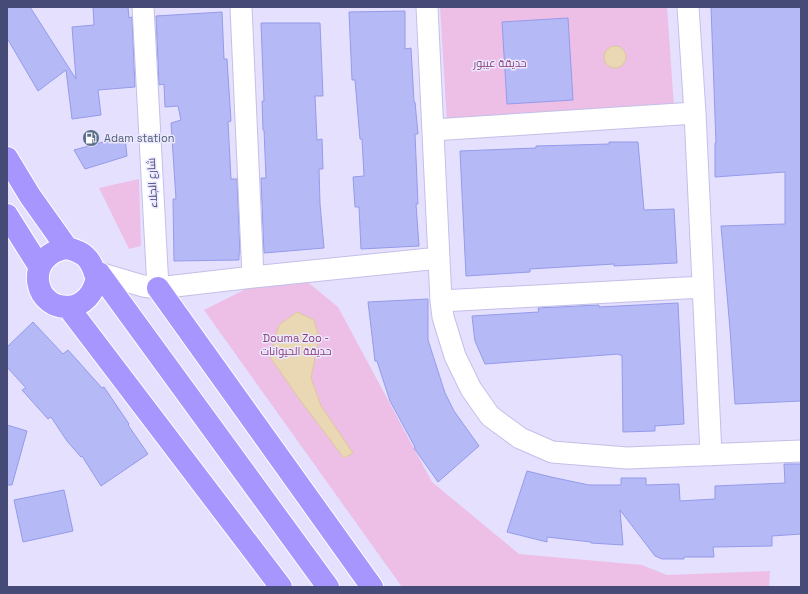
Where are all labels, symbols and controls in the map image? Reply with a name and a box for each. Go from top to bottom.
park label: حديقة عيبور [472,56,527,70]
fuel station icon: Adam station [81,128,101,148]
place label: Adam station [104,131,175,145]
street label: شارع الجلاء [144,158,161,208]
park label: Douma Zoo - حديقة الحيوانات [260,331,332,358]

